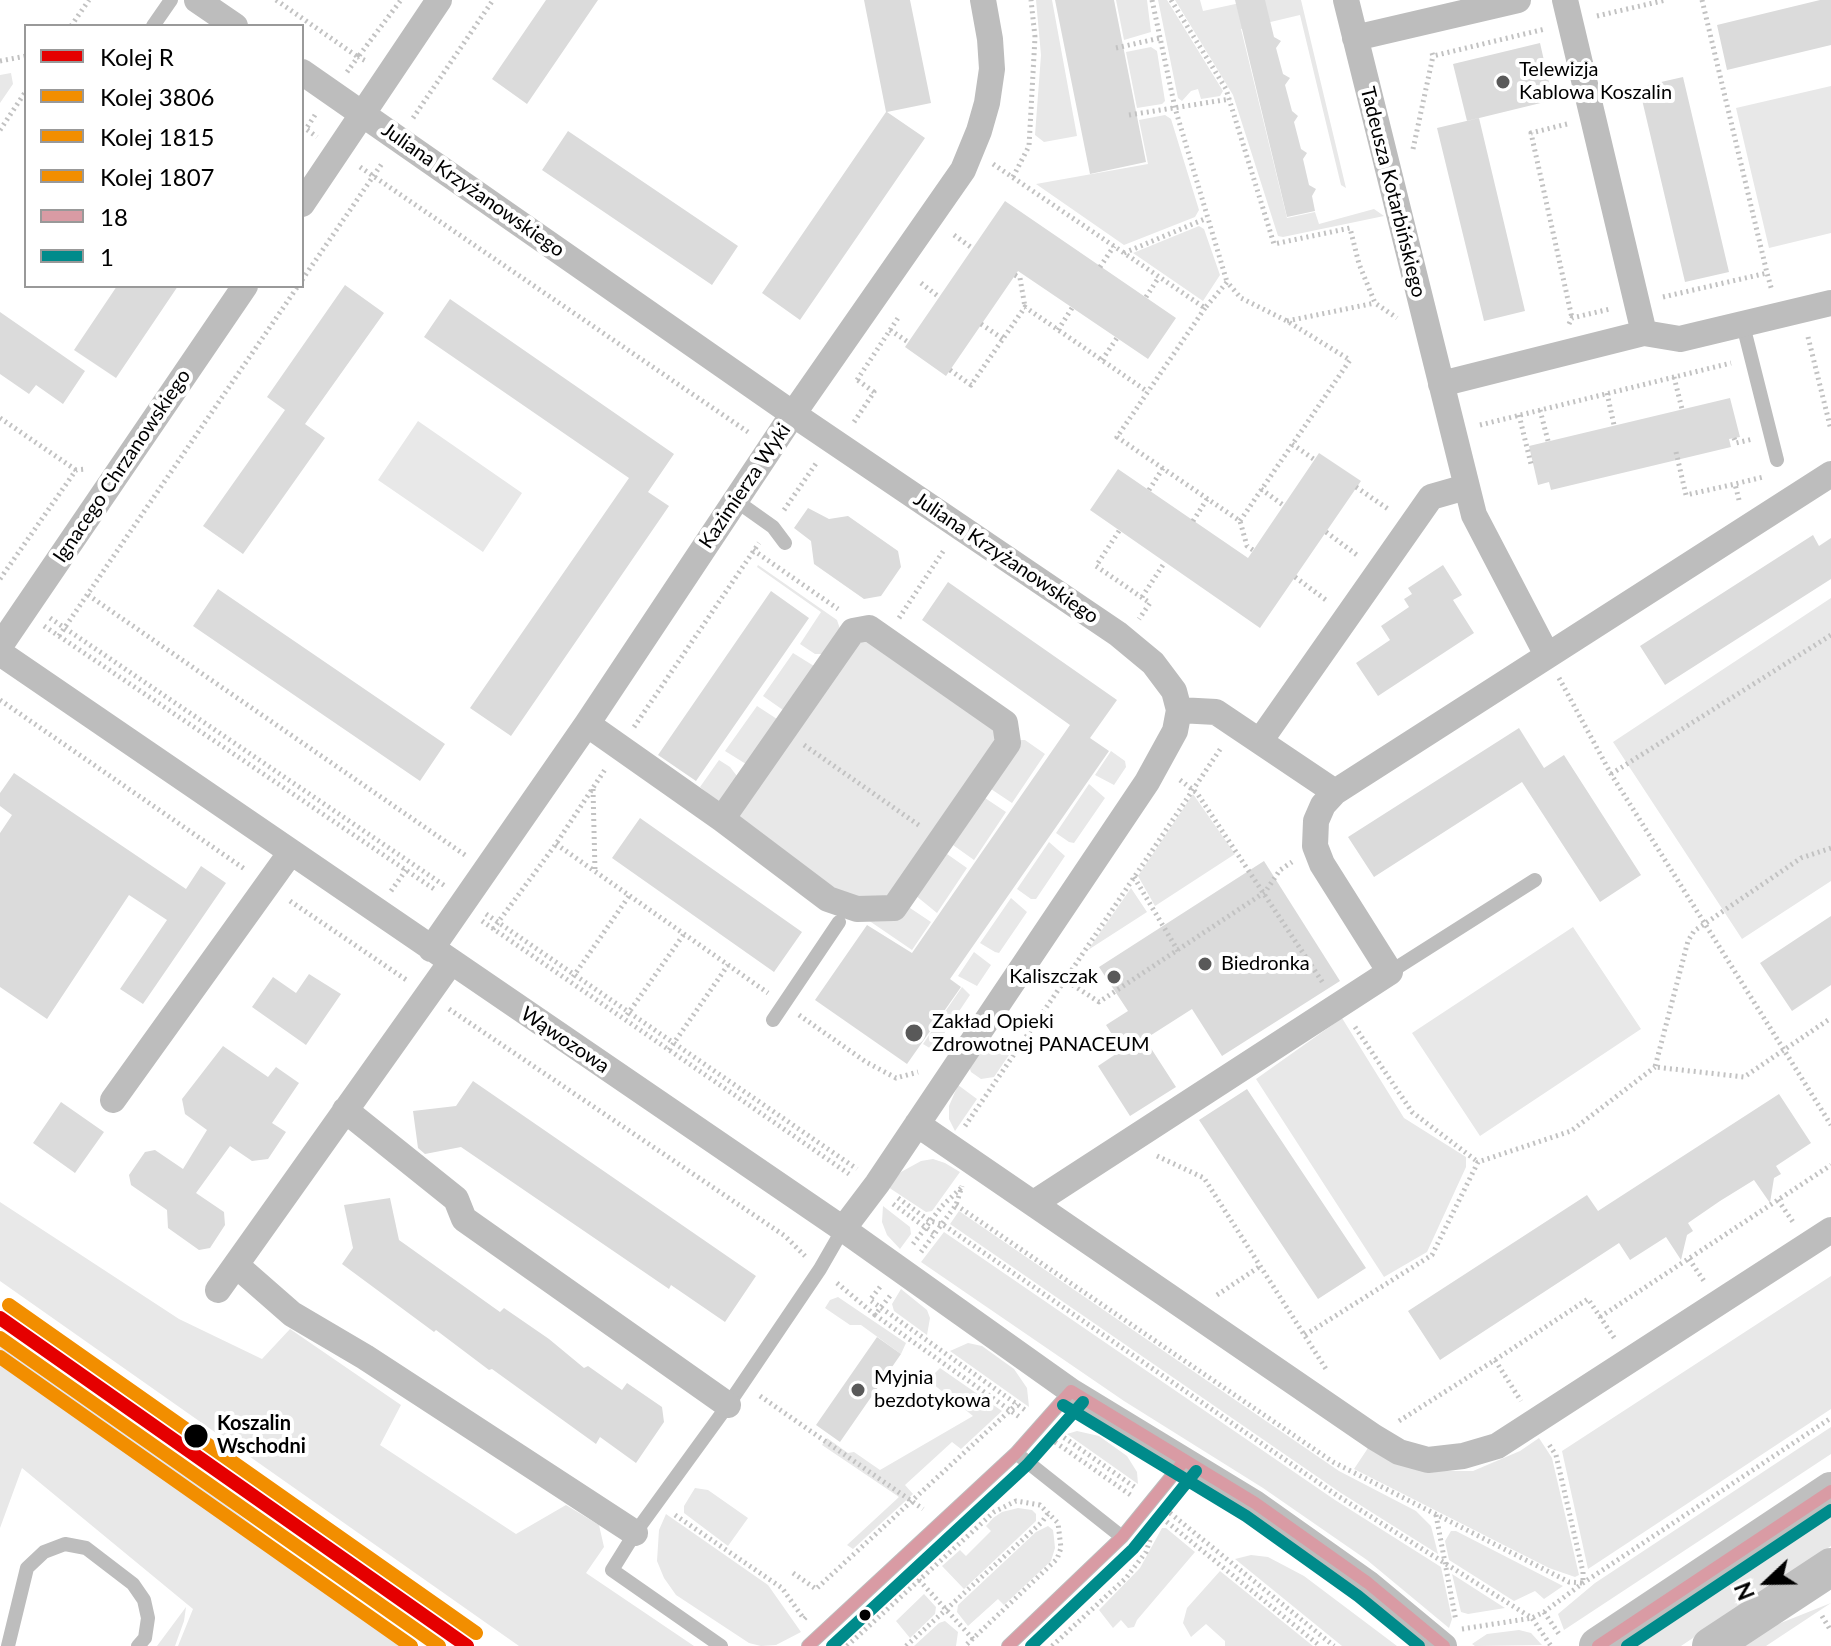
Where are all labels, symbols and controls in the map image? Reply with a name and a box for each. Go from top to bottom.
legend [24,24,304,288]
text: Kolej R [100,42,174,71]
place label: Telewizja Kablowa Koszalin [1519,58,1672,105]
marker: Telewizja Kablowa Koszalin [1494,73,1512,91]
text: Kolej 3806 [100,82,215,111]
street label: Tadeusza Kotarbińskiego [1355,84,1431,300]
street label: Juliana Krzyżanowskiego [377,118,569,262]
text: Kolej 1815 [100,122,215,151]
text: Kolej 1807 [100,162,215,191]
text: 18 [100,202,128,231]
text: 1 [100,242,114,271]
street label: Ignacego Chrzanowskiego [48,365,196,567]
street label: Kazimierza Wyki [694,419,796,553]
street label: Juliana Krzyżanowskiego [909,487,1103,629]
place label: Biedronka [1221,952,1310,976]
marker: Biedronka [1196,955,1214,973]
place label: Kaliszczak [1009,965,1098,989]
marker: Kaliszczak [1105,968,1123,986]
street label: Wąwozowa [516,1002,614,1078]
place label: Zakład Opieki Zdrowotnej PANACEUM [932,1010,1150,1057]
marker: Zakład Opieki Zdrowotnej PANACEUM [903,1022,925,1044]
place label: Myjnia bezdotykowa [874,1366,991,1413]
marker: Myjnia bezdotykowa [849,1381,867,1399]
place label: Koszalin Wschodni [217,1412,306,1459]
marker: Koszalin Wschodni [182,1422,210,1450]
north arrow [1727,1542,1807,1622]
text: N [1729,1578,1760,1604]
unlabelled marker [857,1607,873,1623]

